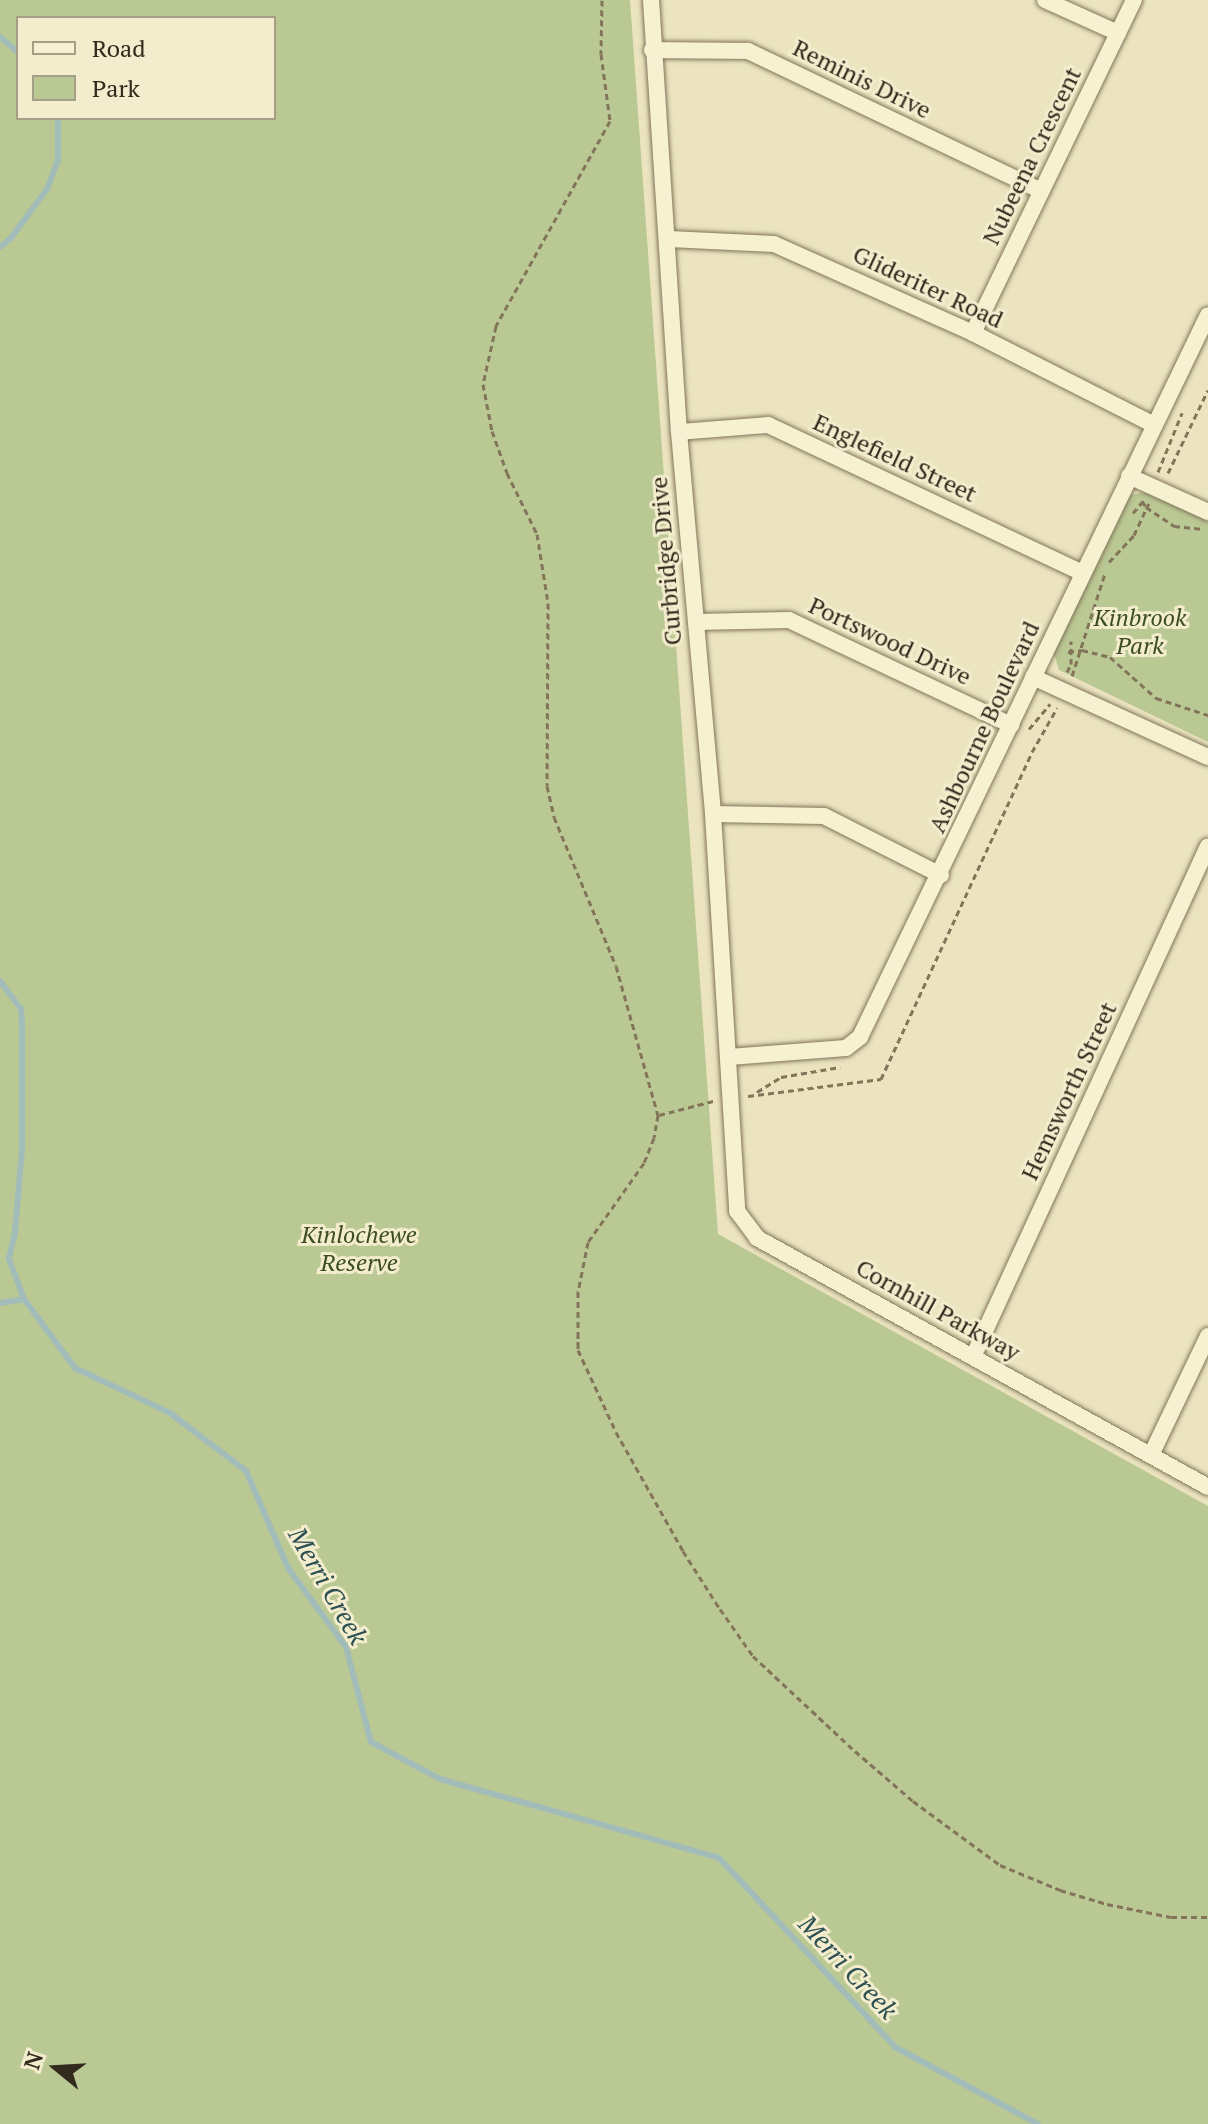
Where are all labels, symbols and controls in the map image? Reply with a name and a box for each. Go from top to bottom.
legend [16,16,276,120]
text: Road [92,32,146,64]
street label: Reminis Drive [788,33,936,125]
street label: Nubeena Crescent [977,63,1087,249]
text: Park [92,72,140,104]
street label: Glideriter Road [848,240,1008,334]
street label: Englefield Street [809,408,981,508]
street label: Curbridge Drive [644,476,688,646]
street label: Portswood Drive [804,591,976,691]
park label: Kinbrook Park [1094,604,1186,660]
street label: Ashbourne Boulevard [922,617,1046,837]
street label: Hemsworth Street [1015,997,1123,1185]
park label: Kinlochewe Reserve [301,1221,417,1277]
street label: Cornhill Parkway [851,1253,1025,1367]
water label: Merri Creek [282,1522,374,1650]
water label: Merri Creek [792,1909,904,2025]
north arrow [16,2028,96,2108]
text: N [16,2048,49,2073]

